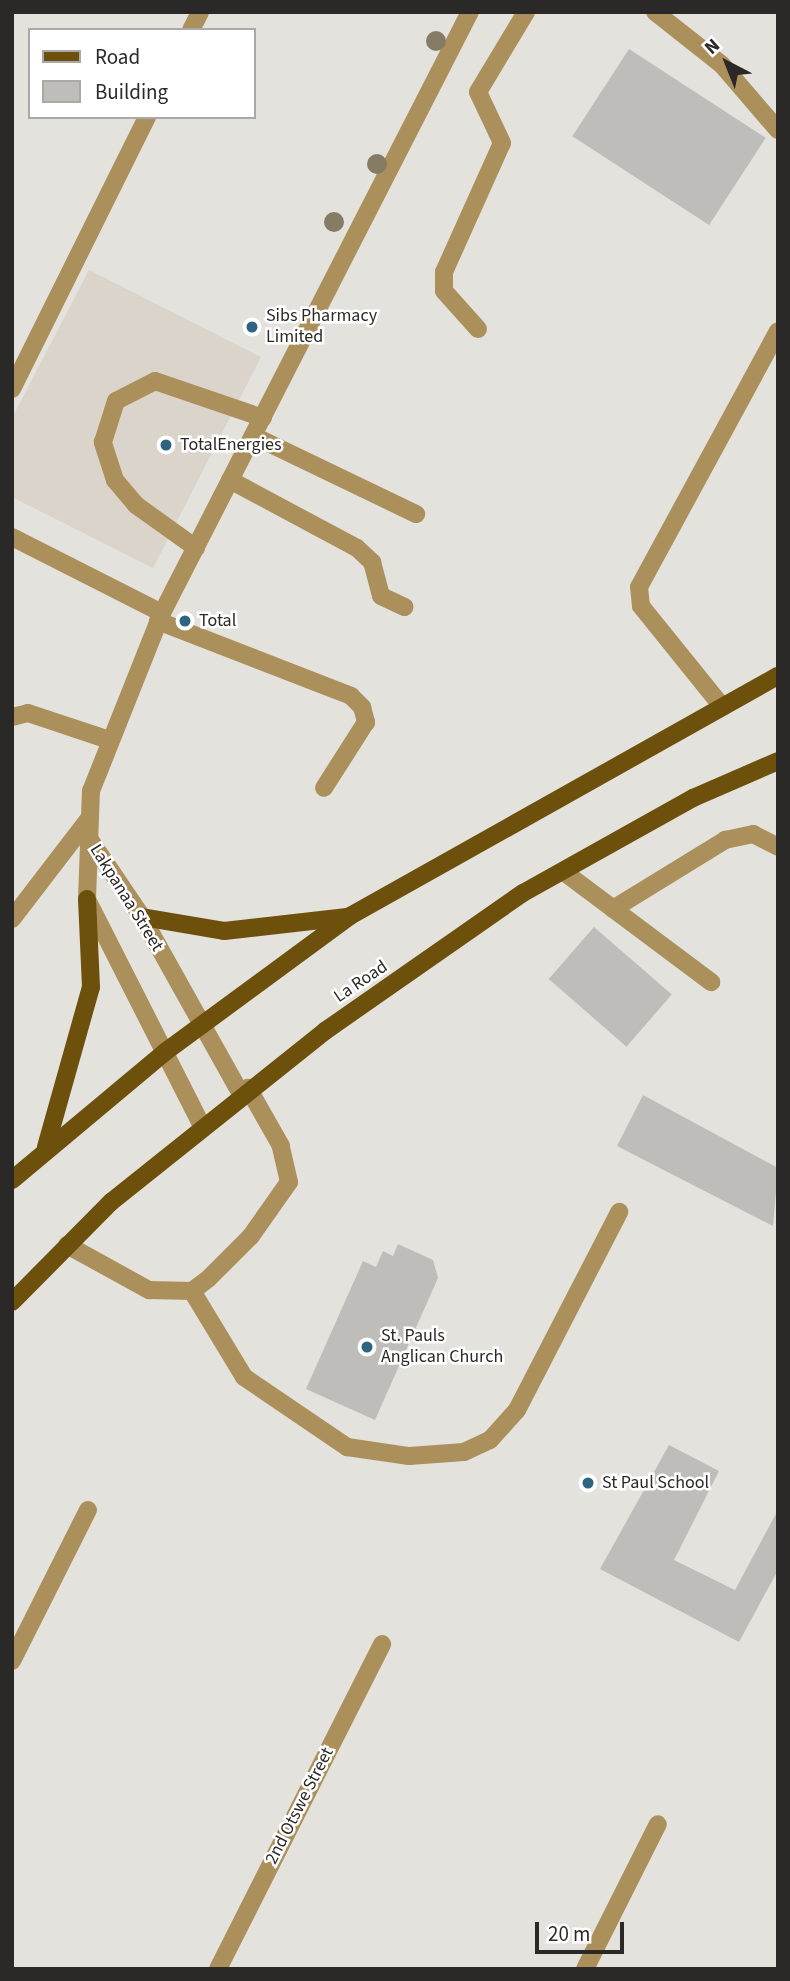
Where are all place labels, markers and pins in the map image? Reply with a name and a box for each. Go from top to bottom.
place label: Sibs Pharmacy Limited [266,306,377,348]
marker: Sibs Pharmacy Limited [244,319,260,335]
place label: TotalEnergies [180,434,282,456]
marker: TotalEnergies [158,437,174,453]
place label: Total [199,610,236,632]
marker: Total [177,613,193,629]
place label: St. Pauls Anglican Church [381,1326,503,1368]
marker: St. Pauls Anglican Church [359,1339,375,1355]
place label: St Paul School [602,1472,709,1494]
marker: St Paul School [580,1475,596,1491]

